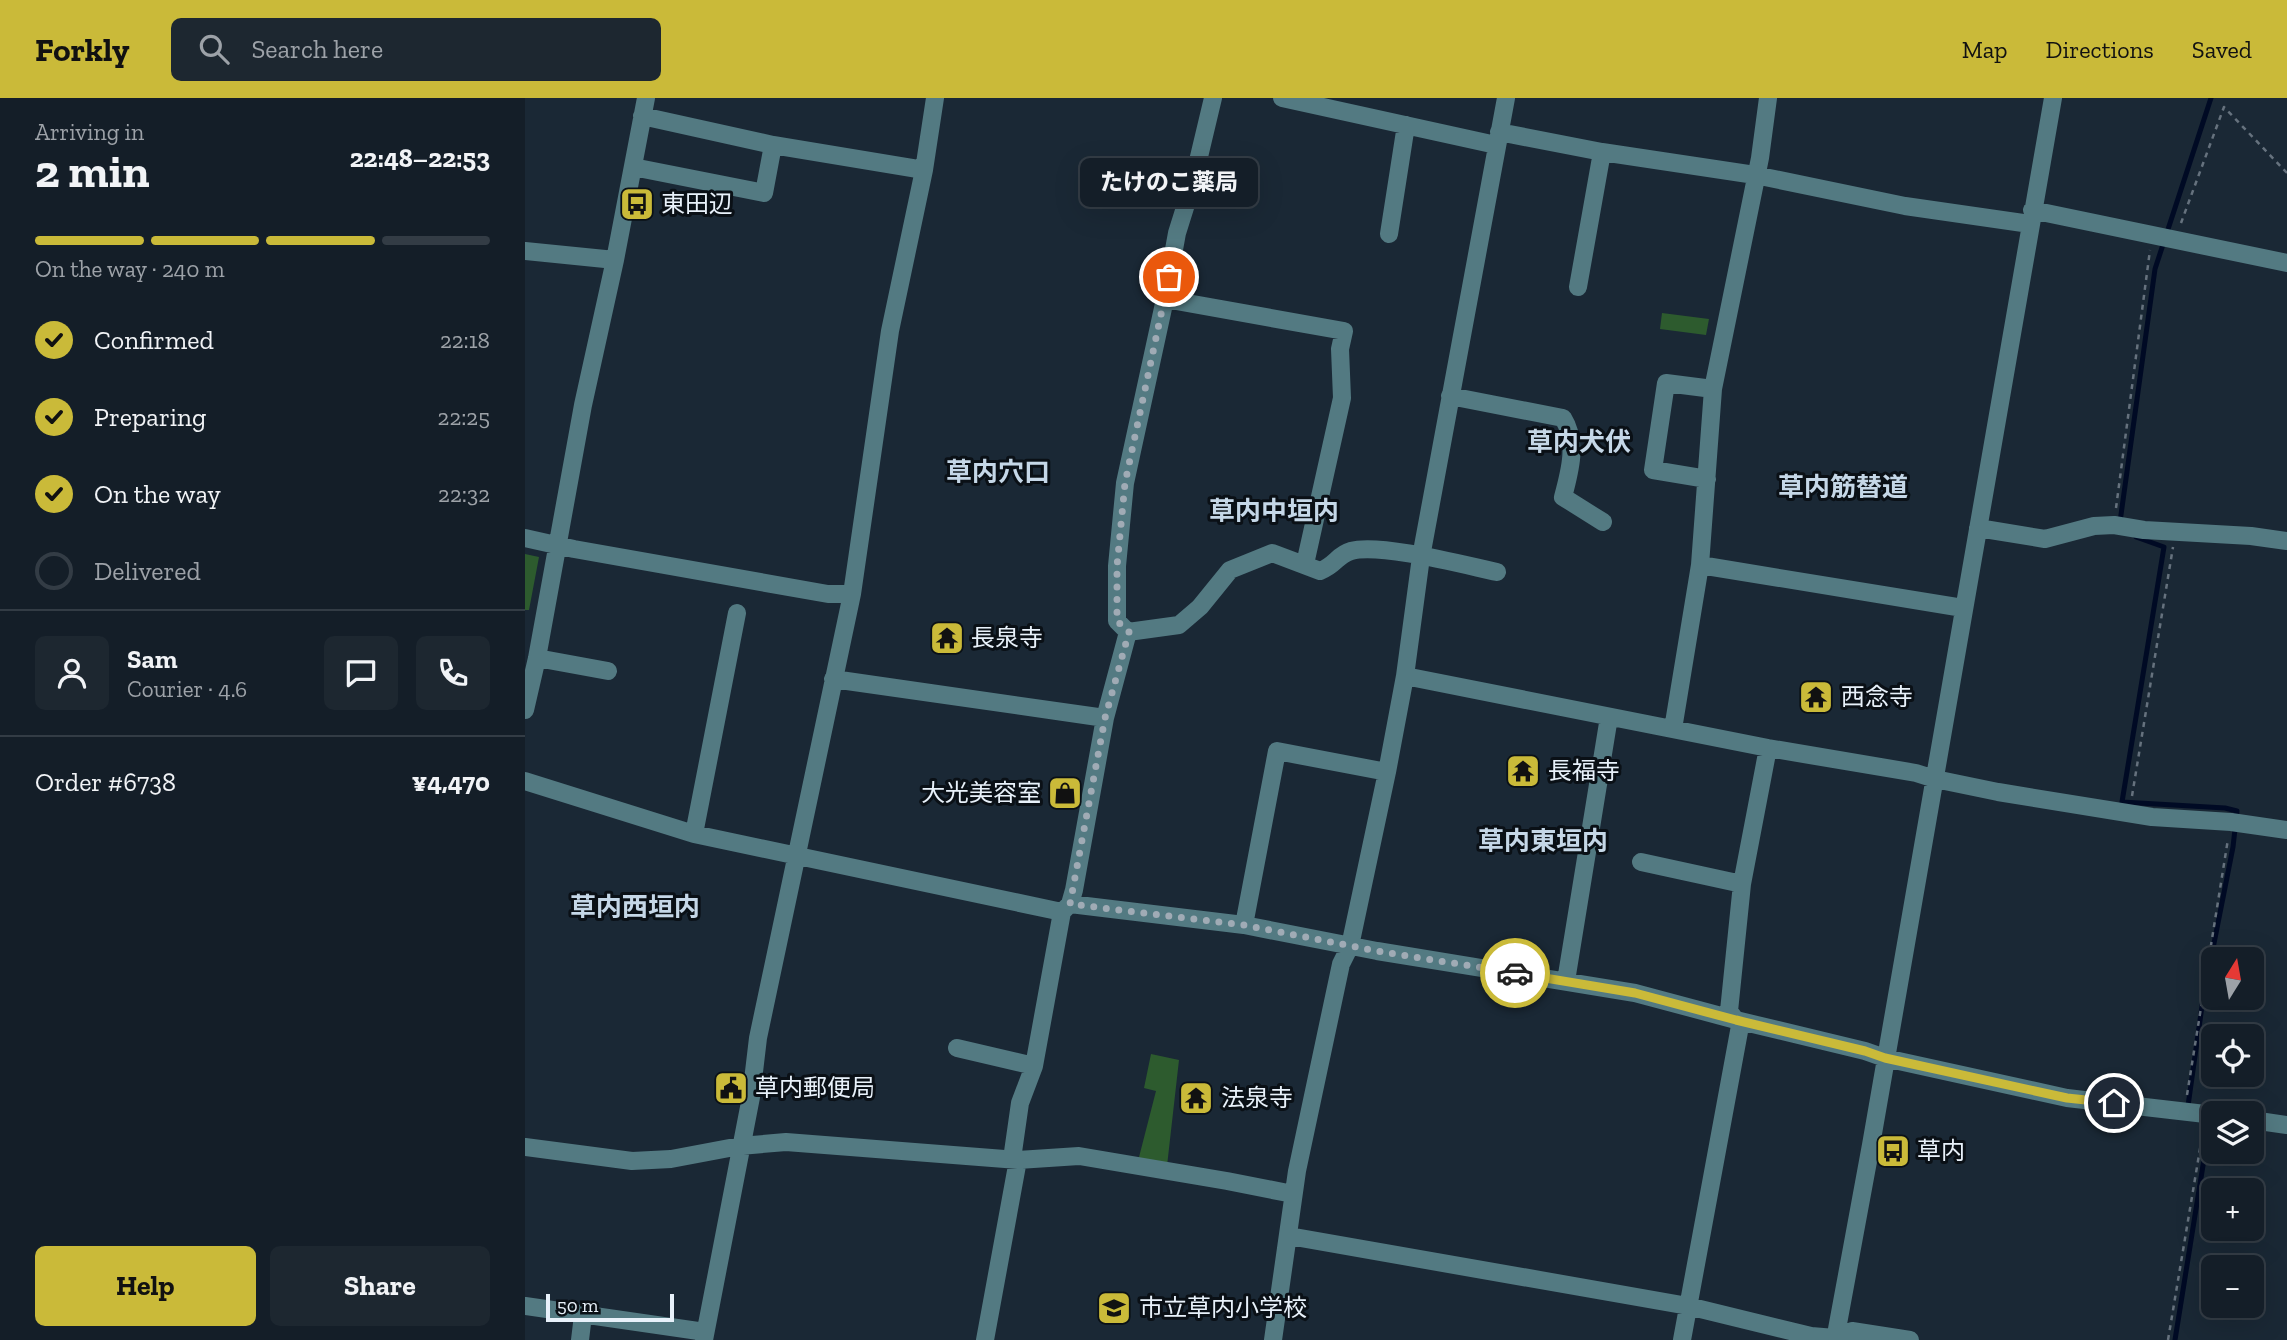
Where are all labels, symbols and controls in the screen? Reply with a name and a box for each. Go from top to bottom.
search box [171,18,661,81]
text: Forkly [35,30,129,69]
icon: search [195,30,233,68]
text: Search here [251,33,383,65]
text: Map [1962,35,2008,64]
text: Directions [2046,35,2154,64]
text: Saved [2192,35,2252,64]
text: Arriving in [35,118,144,146]
text: 22:48–22:53 [350,142,490,174]
text: 2 min [35,144,150,199]
callout: たけのこ薬局 [1080,158,1258,207]
text: たけのこ薬局 [1100,168,1238,196]
bus stop icon: 東田辺 [618,185,656,223]
place label: 東田辺 [661,189,733,218]
pin [1139,247,1199,307]
text: On the way · 240 m [35,255,225,283]
icon: bag [1150,258,1188,296]
icon: check [35,321,73,359]
text: Confirmed [94,324,214,356]
text: 22:18 [440,326,490,354]
icon: check [35,398,73,436]
text: Preparing [94,401,206,433]
text: 22:25 [438,403,490,431]
district label: 草内犬伏 [1527,426,1631,458]
district label: 草内穴口 [946,456,1050,488]
district label: 草内筋替道 [1778,471,1908,503]
icon: check [35,475,73,513]
text: On the way [94,478,221,510]
text: 22:32 [438,480,490,508]
district label: 草内中垣内 [1209,495,1339,527]
text: Delivered [94,555,201,587]
temple icon: 長泉寺 [928,619,966,657]
place label: 長泉寺 [971,623,1043,652]
button: person [35,636,109,710]
button: chat [324,636,398,710]
button: phone [416,636,490,710]
text: Sam [127,643,177,675]
text: Courier · 4.6 [127,675,247,703]
temple icon: 西念寺 [1797,678,1835,716]
place label: 西念寺 [1841,682,1913,711]
temple icon: 長福寺 [1504,752,1542,790]
place label: 長福寺 [1548,756,1620,785]
text: Order #6738 [35,766,176,798]
text: ¥4,470 [412,766,490,798]
shop icon: 大光美容室 [1046,774,1084,812]
place label: 大光美容室 [921,778,1041,807]
district label: 草内東垣内 [1478,825,1608,857]
district label: 草内西垣内 [570,891,700,923]
courier [1480,938,1550,1008]
north arrow [2201,947,2265,1010]
map controls [2201,947,2264,1318]
icon: car [1496,954,1534,992]
button: locate [2201,1024,2264,1087]
public building icon: 草内郵便局 [712,1069,750,1107]
place label: 草内郵便局 [755,1073,875,1102]
pin [2084,1073,2144,1133]
temple icon: 法泉寺 [1177,1079,1215,1117]
place label: 法泉寺 [1221,1083,1293,1112]
icon: home [2095,1084,2133,1122]
button: layers [2201,1101,2264,1164]
bus stop icon: 草内 [1874,1132,1912,1170]
place label: 草内 [1917,1136,1965,1165]
button: + [2201,1178,2264,1241]
button: Help [35,1246,256,1326]
button: Share [270,1246,490,1326]
button: − [2201,1255,2264,1318]
school or university icon: 市立草内小学校 [1095,1289,1133,1327]
scale bar [546,1291,674,1323]
place label: 市立草内小学校 [1139,1293,1307,1322]
text: 50 m [557,1294,598,1317]

